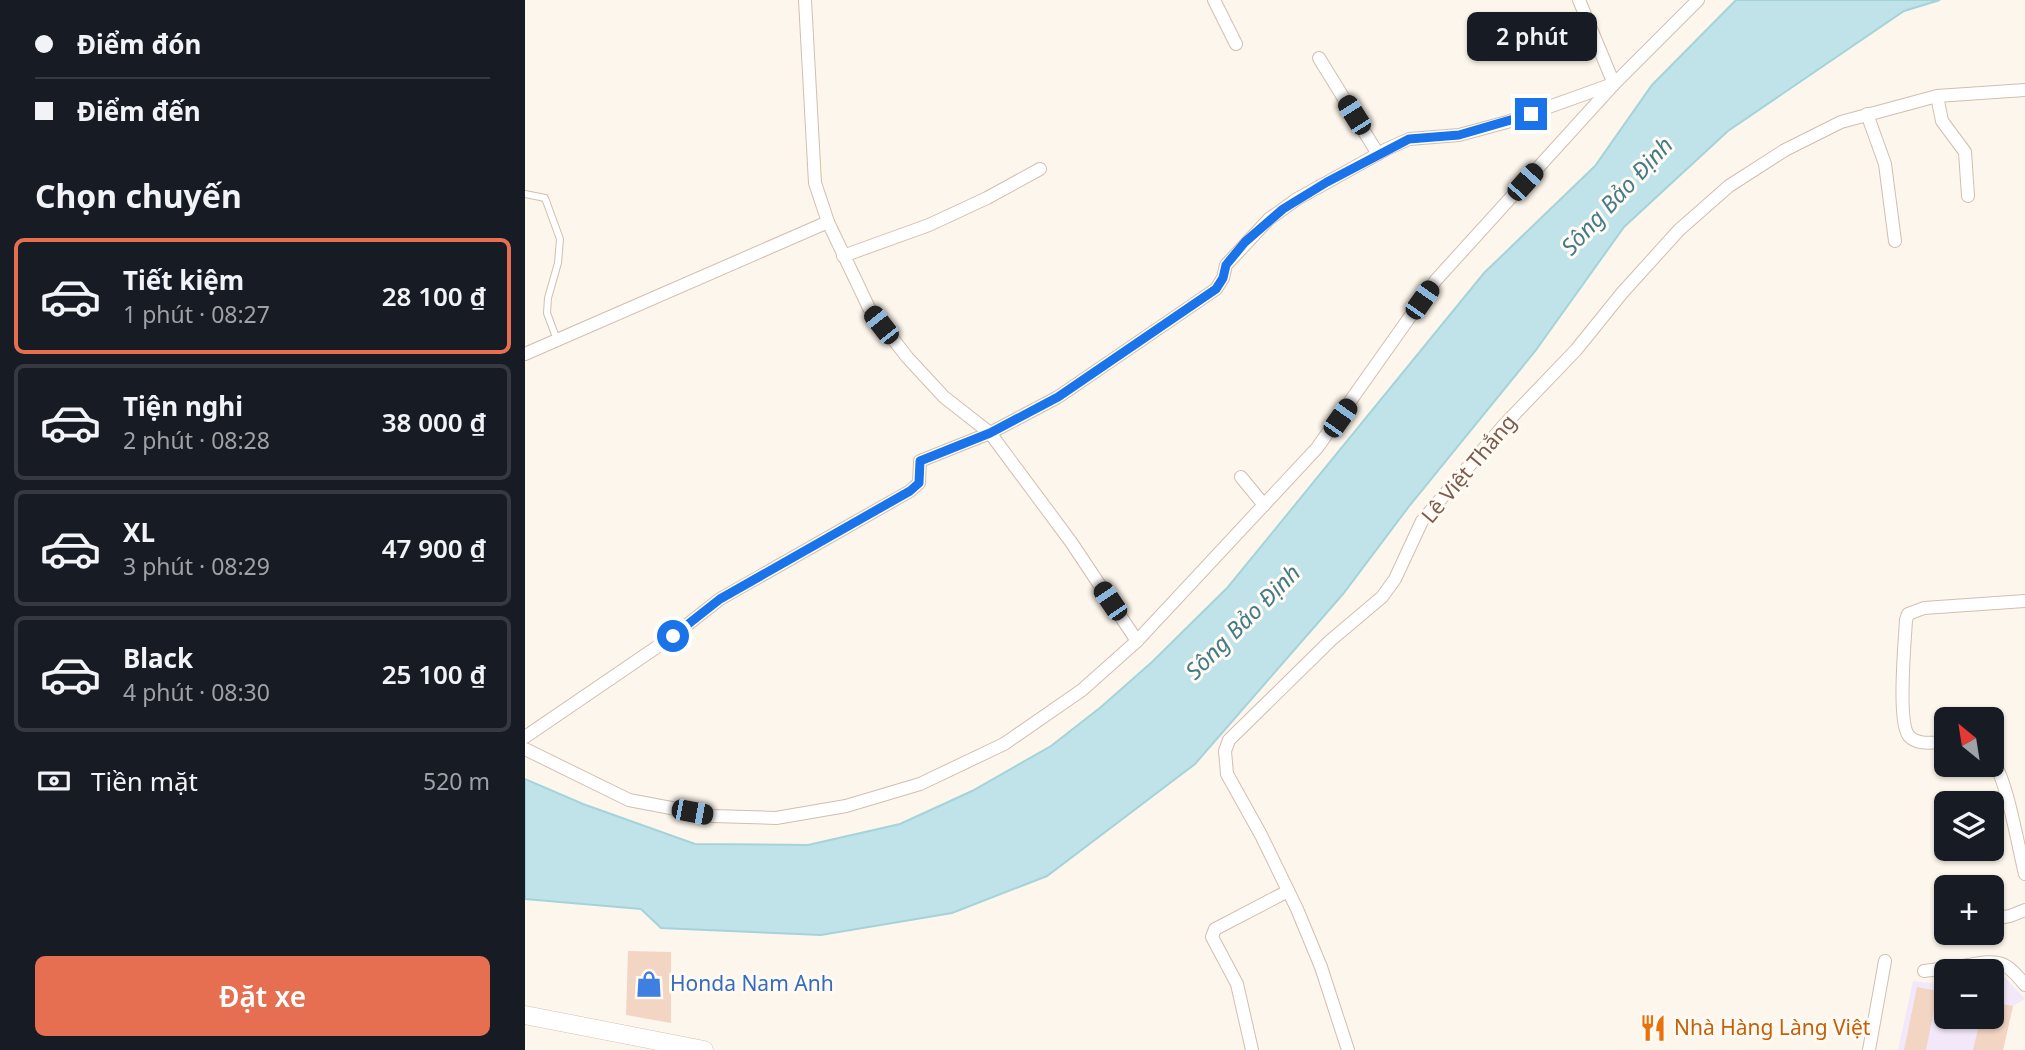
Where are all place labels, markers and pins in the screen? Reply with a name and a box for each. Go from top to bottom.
shop icon: Honda Nam Anh [634,969,664,999]
place label: Honda Nam Anh [670,969,834,997]
restaurant icon: Nhà Hàng Làng Việt [1638,1013,1668,1043]
place label: Nhà Hàng Làng Việt [1674,1013,1871,1041]

